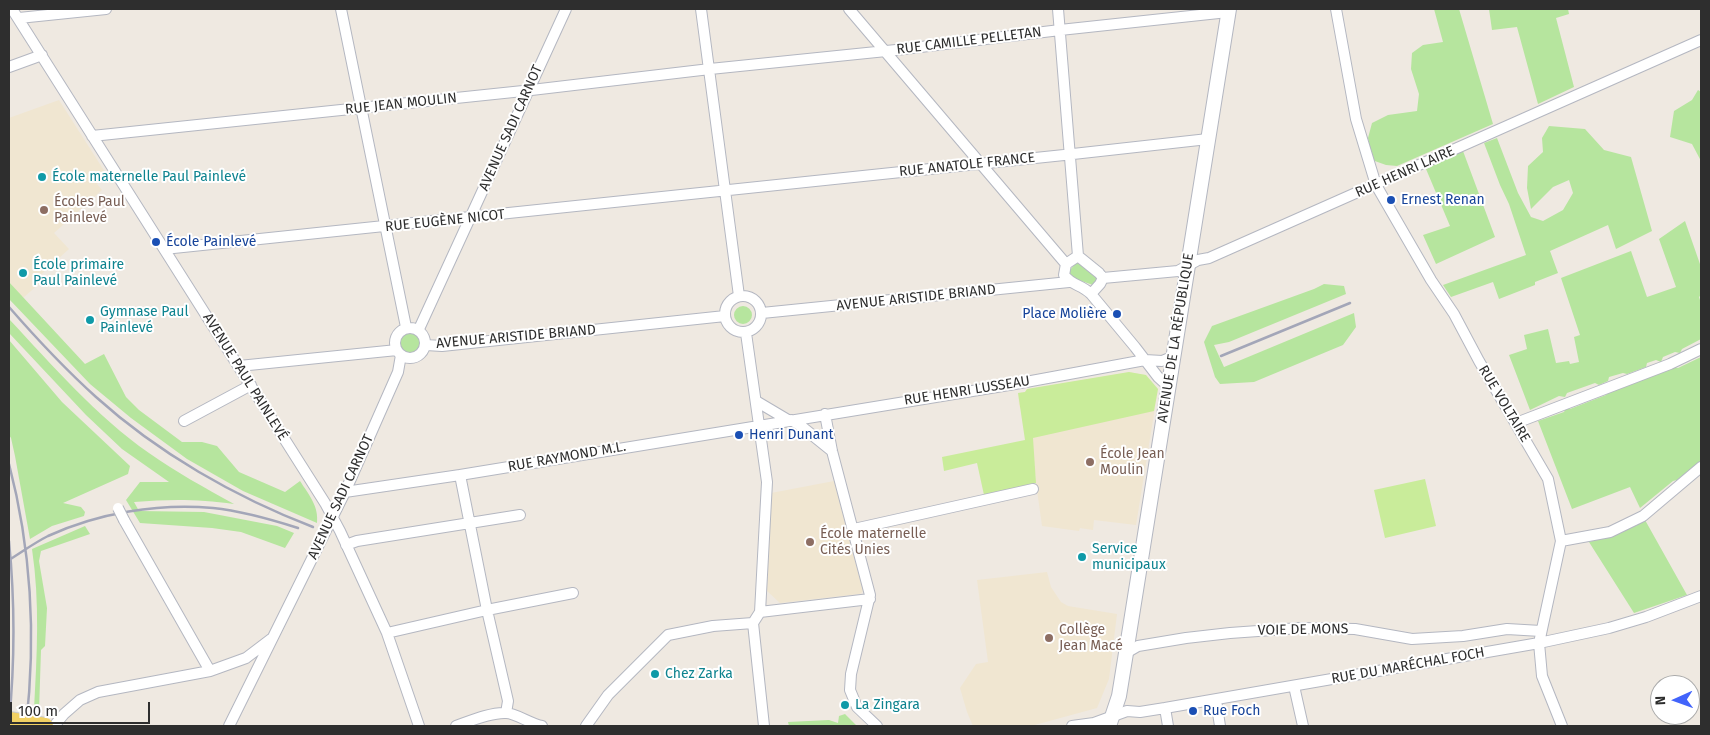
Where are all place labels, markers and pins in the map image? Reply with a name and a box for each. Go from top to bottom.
place label: École maternelle Paul Painlevé [52,169,246,185]
marker: École maternelle Paul Painlevé [36,171,48,183]
place label: Ernest Renan [1401,192,1485,208]
place label: Écoles Paul Painlevé [54,194,125,226]
marker: Ernest Renan [1385,194,1397,206]
marker: Écoles Paul Painlevé [38,204,50,216]
place label: École Painlevé [166,234,256,250]
marker: École Painlevé [150,236,162,248]
place label: École primaire Paul Painlevé [33,257,124,290]
marker: École primaire Paul Painlevé [17,267,29,279]
place label: Gymnase Paul Painlevé [100,304,189,336]
place label: Place Molière [1022,306,1107,322]
marker: Place Molière [1111,308,1123,320]
marker: Gymnase Paul Painlevé [84,314,96,326]
place label: Henri Dunant [749,427,834,443]
marker: Henri Dunant [733,429,745,441]
place label: École Jean Moulin [1100,446,1165,478]
marker: École Jean Moulin [1084,456,1096,468]
place label: École maternelle Cités Unies [820,526,926,558]
marker: École maternelle Cités Unies [804,536,816,548]
place label: Service municipaux [1092,541,1166,574]
marker: Service municipaux [1076,551,1088,563]
place label: Collège Jean Macé [1059,622,1123,654]
marker: Collège Jean Macé [1043,632,1055,644]
place label: Chez Zarka [665,666,733,682]
marker: Chez Zarka [649,668,661,680]
place label: La Zingara [855,697,920,713]
marker: La Zingara [839,699,851,711]
place label: Rue Foch [1203,703,1260,719]
marker: Rue Foch [1187,705,1199,717]

